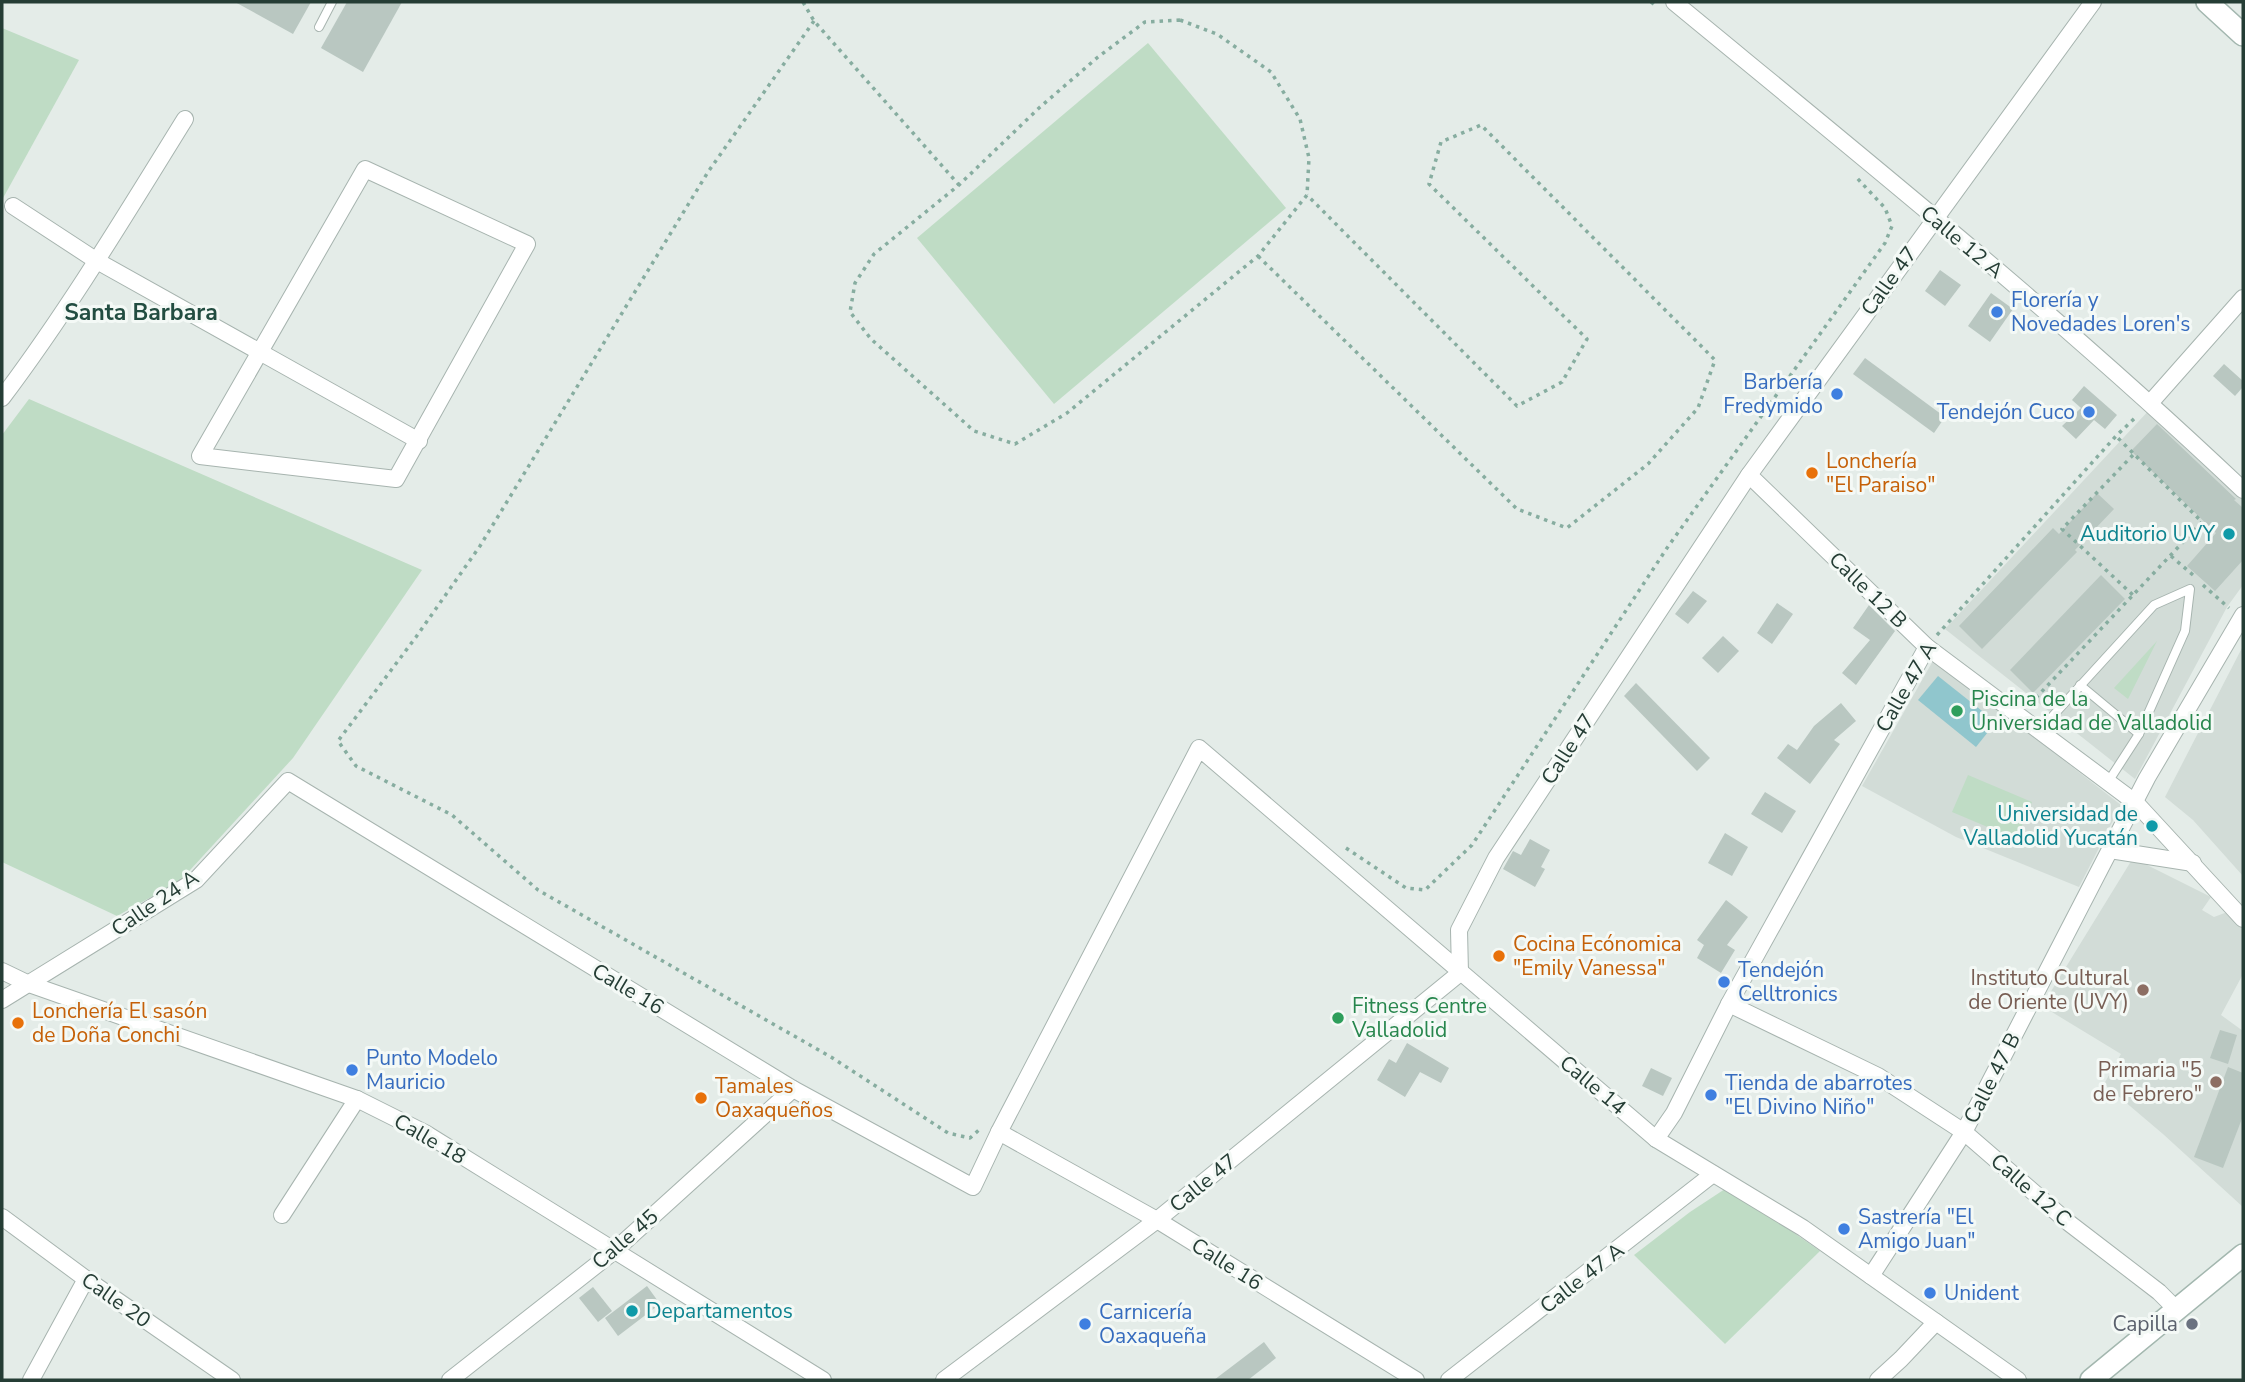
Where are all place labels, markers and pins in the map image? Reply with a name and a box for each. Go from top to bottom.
place label: Florería y Novedades Loren's [2011,286,2190,338]
marker: Florería y Novedades Loren's [1989,304,2005,320]
place label: Barbería Fredymido [1723,368,1823,420]
marker: Barbería Fredymido [1829,386,1845,402]
place label: Tendejón Cuco [1937,398,2075,426]
marker: Tendejón Cuco [2081,404,2097,420]
place label: Lonchería "El Paraiso" [1826,447,1935,499]
marker: Lonchería "El Paraiso" [1804,465,1820,481]
place label: Auditorio UVY [2080,520,2215,548]
marker: Auditorio UVY [2221,526,2237,542]
place label: Piscina de la Universidad de Valladolid [1971,685,2212,737]
marker: Piscina de la Universidad de Valladolid [1949,703,1965,719]
place label: Universidad de Valladolid Yucatán [1962,800,2138,852]
marker: Universidad de Valladolid Yucatán [2144,818,2160,834]
place label: Cocina Ecónomica "Emily Vanessa" [1513,930,1682,982]
marker: Cocina Ecónomica "Emily Vanessa" [1491,948,1507,964]
place label: Tendejón Celltronics [1738,956,1838,1008]
place label: Instituto Cultural de Oriente (UVY) [1968,964,2130,1016]
marker: Tendejón Celltronics [1716,974,1732,990]
marker: Instituto Cultural de Oriente (UVY) [2135,982,2151,998]
place label: Fitness Centre Valladolid [1351,992,1487,1044]
place label: Lonchería El sasón de Doña Conchi [32,997,207,1049]
marker: Fitness Centre Valladolid [1330,1010,1346,1026]
marker: Lonchería El sasón de Doña Conchi [10,1015,26,1031]
place label: Punto Modelo Mauricio [366,1044,498,1096]
place label: Primaria "5 de Febrero" [2093,1056,2202,1108]
marker: Punto Modelo Mauricio [344,1062,360,1078]
place label: Tienda de abarrotes "El Divino Niño" [1725,1069,1913,1121]
place label: Tamales Oaxaqueños [715,1072,833,1124]
marker: Primaria "5 de Febrero" [2208,1074,2224,1090]
marker: Tienda de abarrotes "El Divino Niño" [1703,1087,1719,1103]
marker: Tamales Oaxaqueños [693,1090,709,1106]
place label: Sastrería "El Amigo Juan" [1858,1203,1975,1255]
marker: Sastrería "El Amigo Juan" [1836,1221,1852,1237]
place label: Unident [1944,1279,2019,1307]
marker: Unident [1922,1285,1938,1301]
place label: Departamentos [646,1297,793,1325]
place label: Carnicería Oaxaqueña [1099,1298,1207,1350]
marker: Departamentos [624,1303,640,1319]
place label: Capilla [2112,1310,2178,1338]
marker: Carnicería Oaxaqueña [1077,1316,1093,1332]
marker: Capilla [2184,1316,2200,1332]

